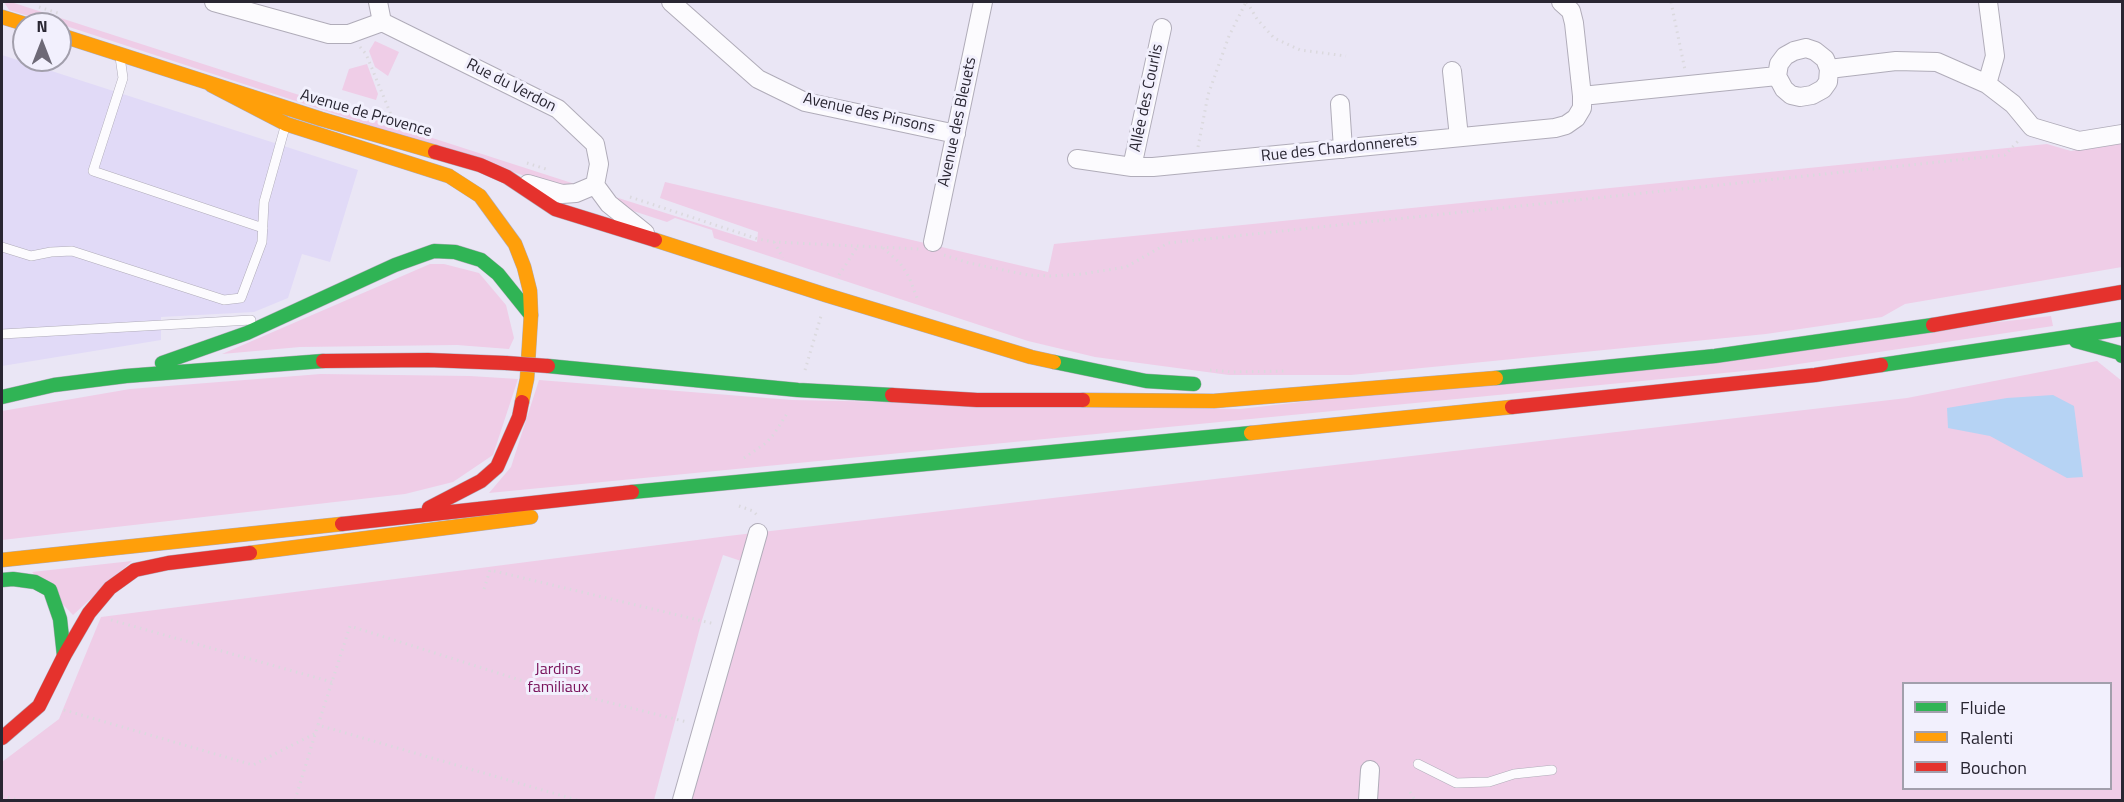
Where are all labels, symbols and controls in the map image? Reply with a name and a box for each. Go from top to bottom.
north arrow [12,12,72,72]
text: N [36,14,48,38]
street label: Allée des Courlis [1126,42,1168,154]
street label: Rue du Verdon [463,55,559,117]
street label: Avenue des Bleuets [935,55,981,189]
street label: Avenue de Provence [298,86,434,142]
street label: Avenue des Pinsons [801,90,937,138]
street label: Rue des Chardonnerets [1260,131,1418,167]
park label: Jardins familiaux [527,660,589,698]
legend [1902,682,2112,790]
text: Fluide [1960,694,2006,721]
text: Ralenti [1960,724,2013,751]
text: Bouchon [1960,754,2027,781]

